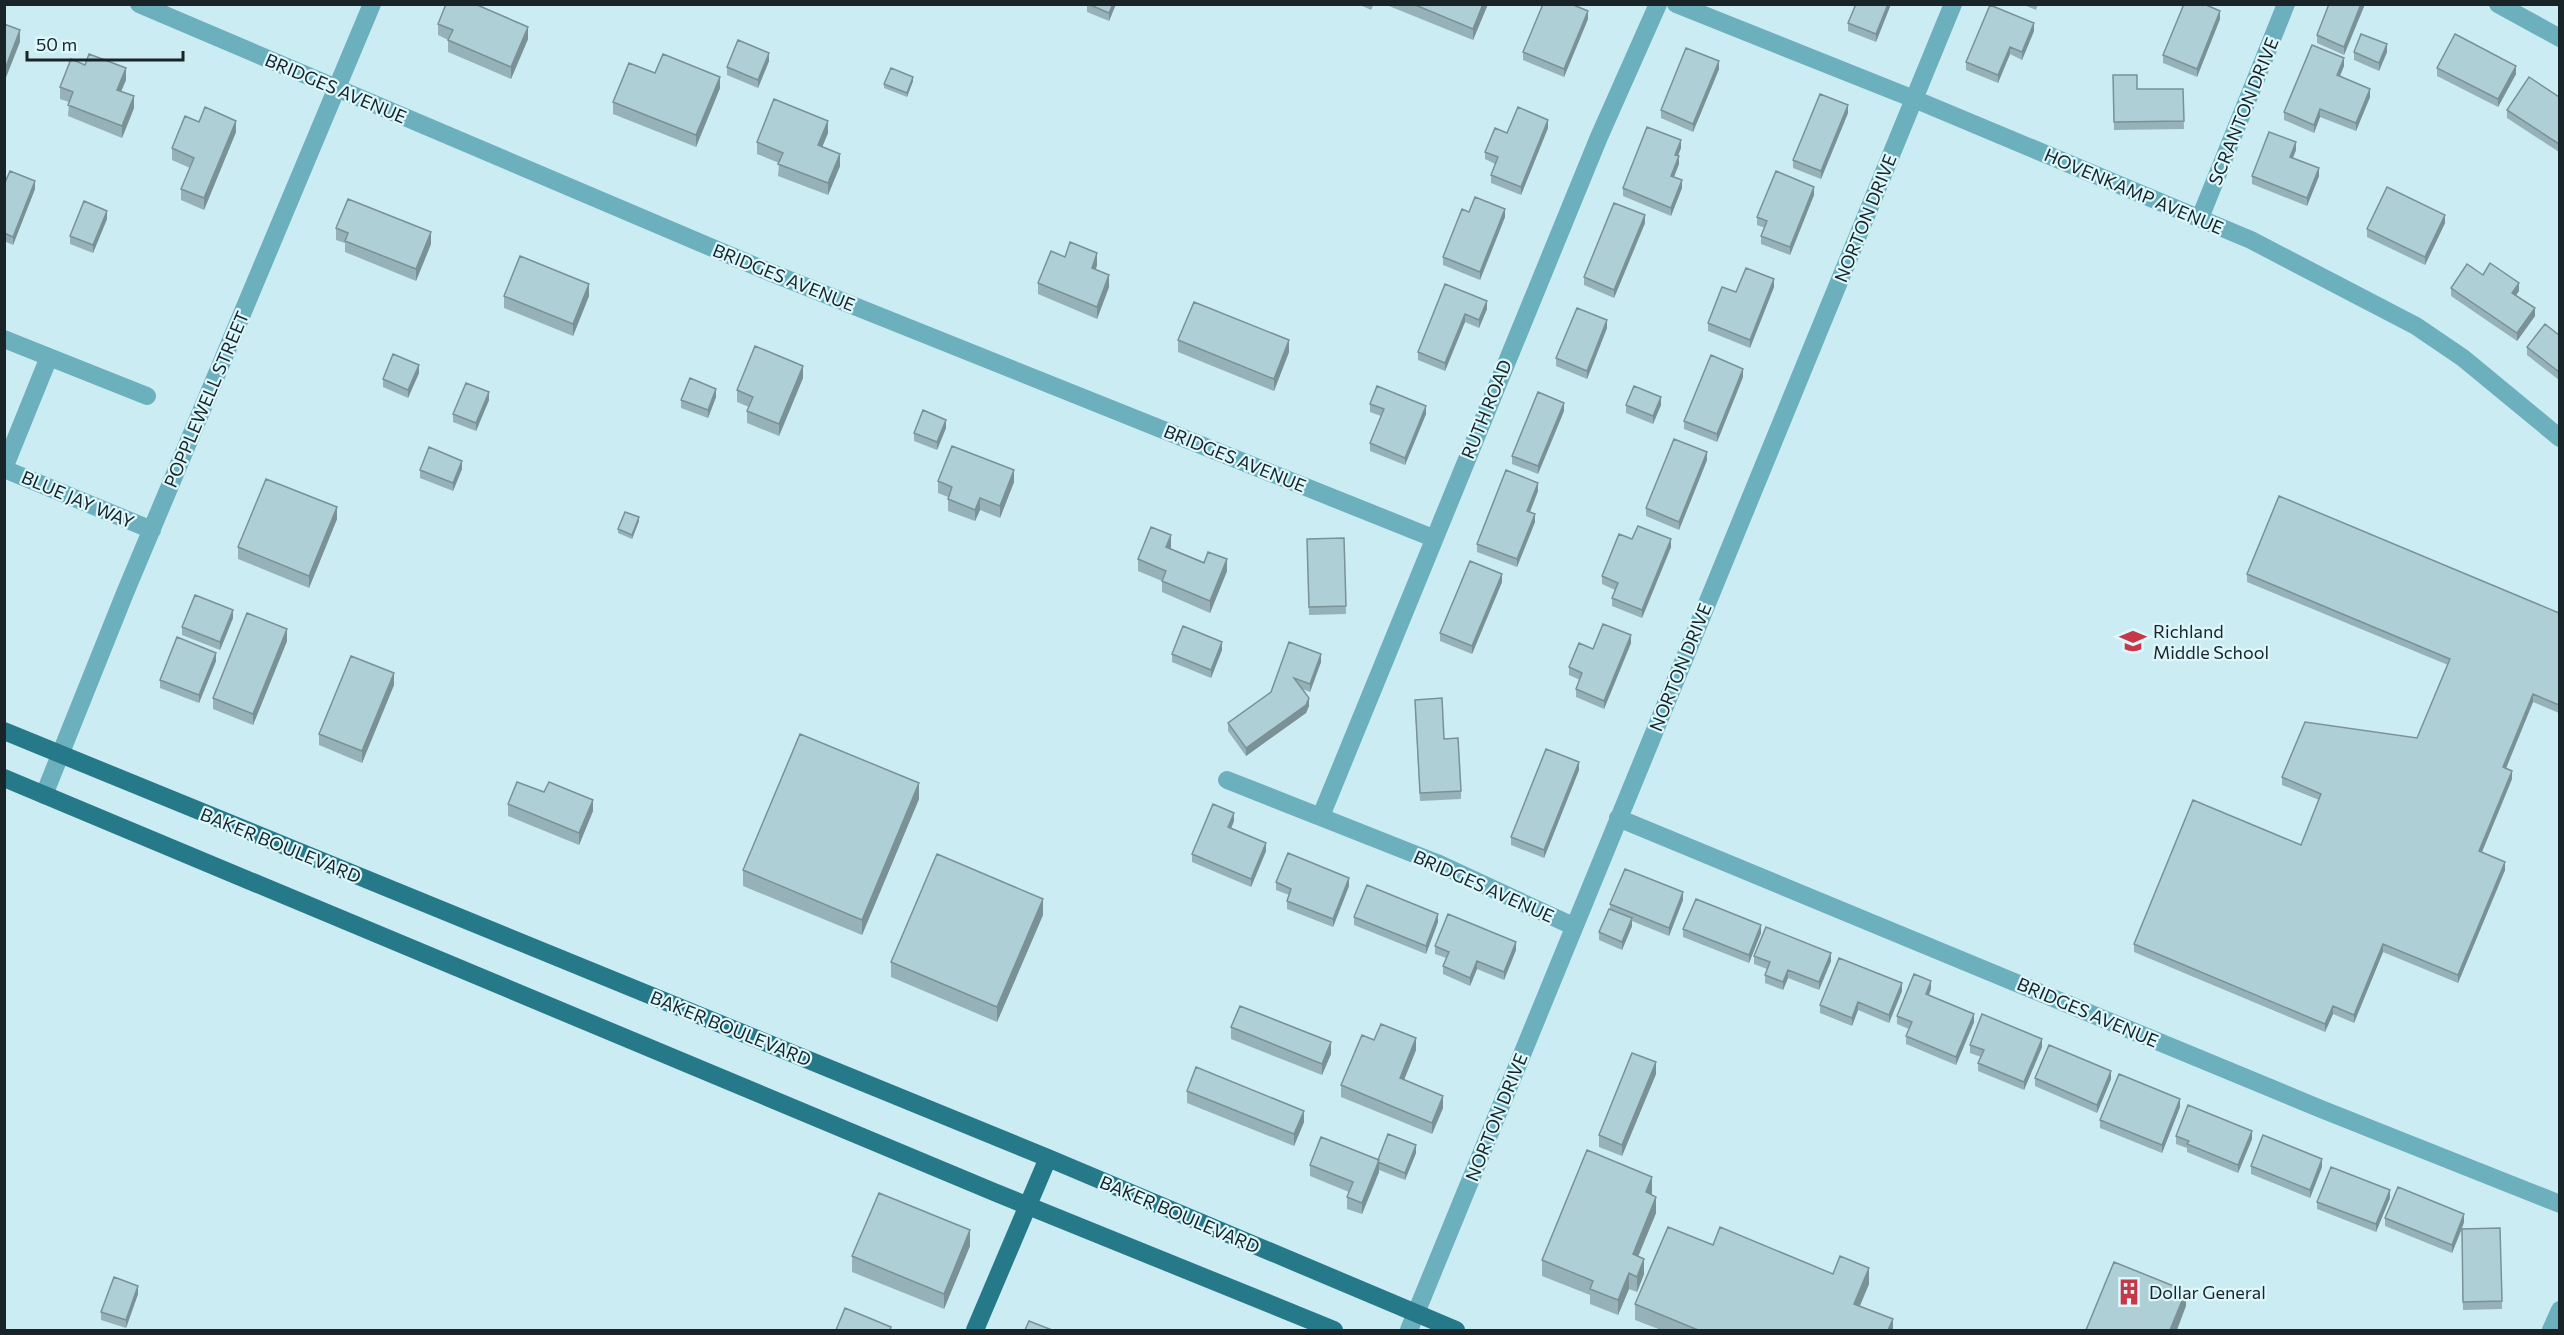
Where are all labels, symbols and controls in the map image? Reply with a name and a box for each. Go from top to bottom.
scale bar [27,24,183,62]
text: 50 m [36,33,77,55]
street label: SCRANTON DRIVE [2203,34,2283,188]
street label: BRIDGES AVENUE [262,48,410,128]
street label: HOVENKAMP AVENUE [2041,143,2227,239]
street label: NORTON DRIVE [1829,151,1901,285]
street label: BRIDGES AVENUE [710,238,858,316]
street label: POPPLEWELL STREET [159,307,253,491]
street label: RUTH ROAD [1456,356,1516,462]
street label: BRIDGES AVENUE [1161,419,1309,497]
street label: BLUE JAY WAY [19,465,138,533]
street label: NORTON DRIVE [1644,600,1716,734]
place label: Richland Middle School [2153,620,2269,663]
school or university icon: Richland Middle School [2118,626,2148,656]
street label: BAKER BOULEVARD [197,803,365,887]
street label: BRIDGES AVENUE [1410,845,1558,927]
street label: BRIDGES AVENUE [2014,972,2162,1052]
street label: BAKER BOULEVARD [647,986,815,1070]
street label: NORTON DRIVE [1460,1050,1532,1184]
street label: BAKER BOULEVARD [1097,1170,1263,1258]
building icon: Dollar General [2114,1277,2144,1307]
place label: Dollar General [2149,1281,2266,1303]

